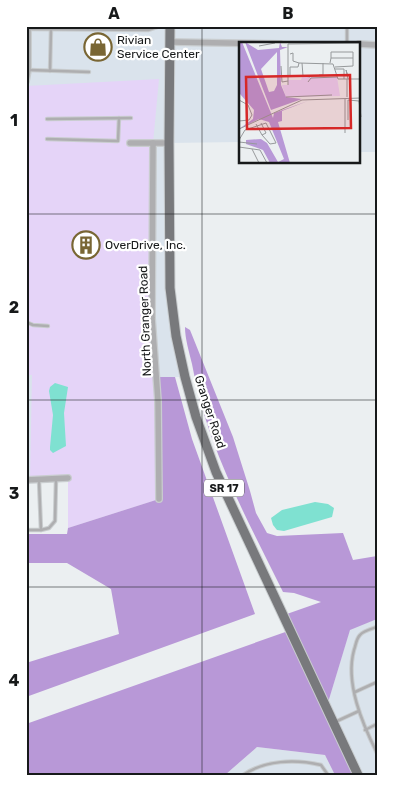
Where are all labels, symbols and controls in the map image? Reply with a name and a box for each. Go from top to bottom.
text: A [108,4,120,23]
text: B [282,4,294,23]
shop icon: Rivian Service Center [83,32,113,62]
place label: Rivian Service Center [117,33,200,61]
inset map [239,42,360,164]
text: 1 [10,111,18,130]
building icon: OverDrive, Inc. [71,230,101,260]
place label: OverDrive, Inc. [105,238,186,252]
street label: North Granger Road [136,265,154,377]
text: 2 [9,298,19,317]
street label: Granger Road [192,374,228,450]
road number: SR 17 [204,479,244,496]
text: 3 [9,484,19,503]
text: 4 [9,671,20,690]

